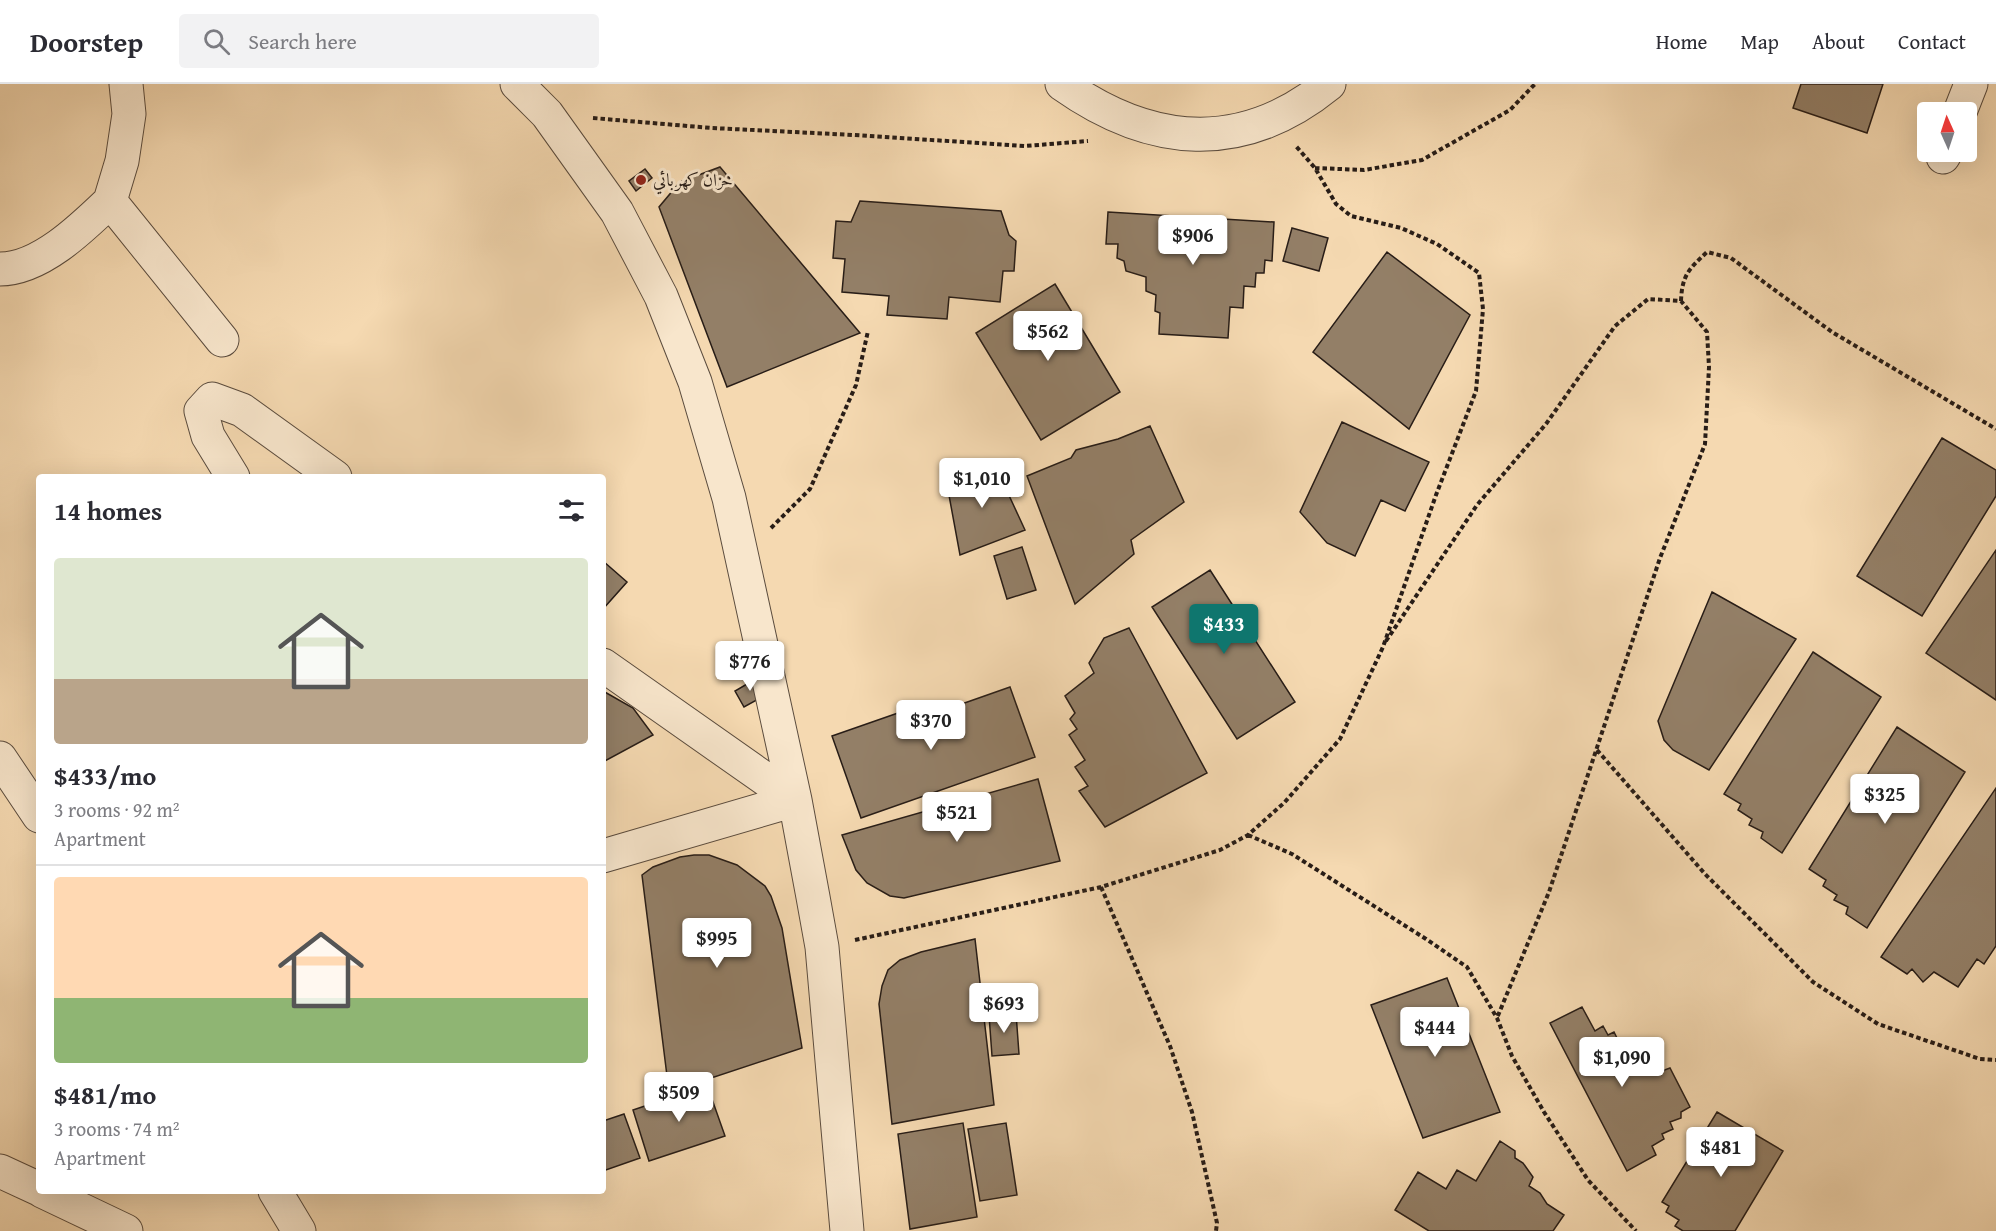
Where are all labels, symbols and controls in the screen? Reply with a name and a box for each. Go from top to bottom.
search box [179,14,599,68]
text: Doorstep [30,21,143,62]
icon: search [200,25,233,58]
text: Search here [248,25,357,57]
text: Home [1656,26,1707,57]
text: Map [1740,26,1779,57]
text: About [1812,26,1865,57]
text: Contact [1898,26,1966,57]
north arrow [1917,102,1977,162]
map controls [1917,102,1977,162]
place label: خزان كهربائي [653,166,733,195]
marker: خزان كهربائي [634,173,648,187]
pin: $906 [1157,215,1229,266]
text: $906 [1172,220,1214,249]
pin: $562 [1012,311,1084,362]
text: $562 [1027,316,1069,345]
pin: $1,010 [933,458,1031,509]
text: $1,010 [953,463,1011,492]
text: 14 homes [54,491,162,530]
icon: filters [555,494,588,527]
icon: home [267,597,375,705]
pin: $433 [1188,604,1260,655]
text: $433 [1203,609,1245,638]
pin: $776 [714,641,786,692]
text: $776 [729,646,771,675]
pin: $370 [895,700,967,751]
text: $370 [910,705,952,734]
text: $433/mo [54,756,156,795]
pin: $325 [1849,774,1921,825]
text: $325 [1864,779,1906,808]
pin: $521 [921,792,993,843]
text: 3 rooms · 92 m² [54,795,180,824]
text: $521 [936,797,978,826]
text: Apartment [54,824,146,853]
icon: home [267,916,375,1024]
pin: $995 [681,918,753,969]
text: $995 [696,923,738,952]
pin: $693 [968,983,1040,1034]
text: $693 [983,988,1025,1017]
pin: $444 [1399,1007,1471,1058]
text: $444 [1414,1012,1456,1041]
pin: $1,090 [1573,1037,1671,1088]
text: $1,090 [1593,1042,1651,1071]
pin: $509 [643,1072,715,1123]
text: $481/mo [54,1075,156,1114]
text: $509 [658,1077,700,1106]
text: 3 rooms · 74 m² [54,1114,180,1143]
pin: $481 [1685,1127,1757,1178]
text: $481 [1700,1132,1742,1161]
text: Apartment [54,1143,146,1172]

